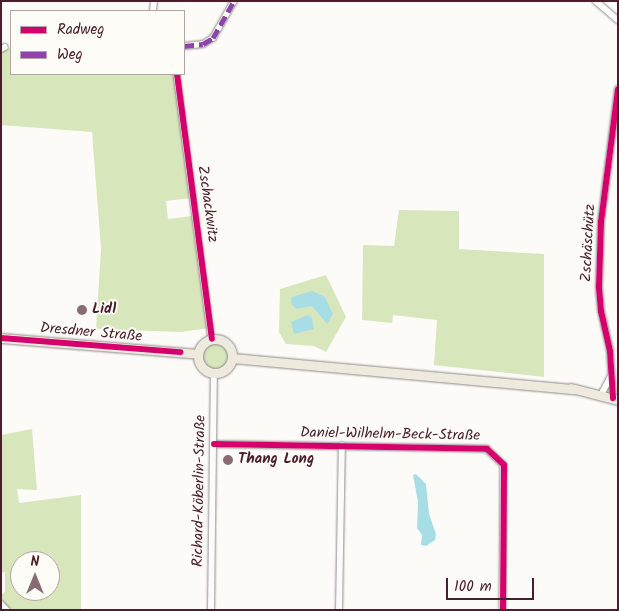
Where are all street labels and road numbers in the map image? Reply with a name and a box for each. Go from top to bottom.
street label: Zschackwitz [193,165,221,243]
street label: Zschäschütz [578,203,600,283]
street label: Dresdner Straße [39,320,143,346]
street label: Richard-Köberlin-Straße [190,415,210,567]
street label: Daniel-Wilhelm-Beck-Straße [300,424,480,446]

